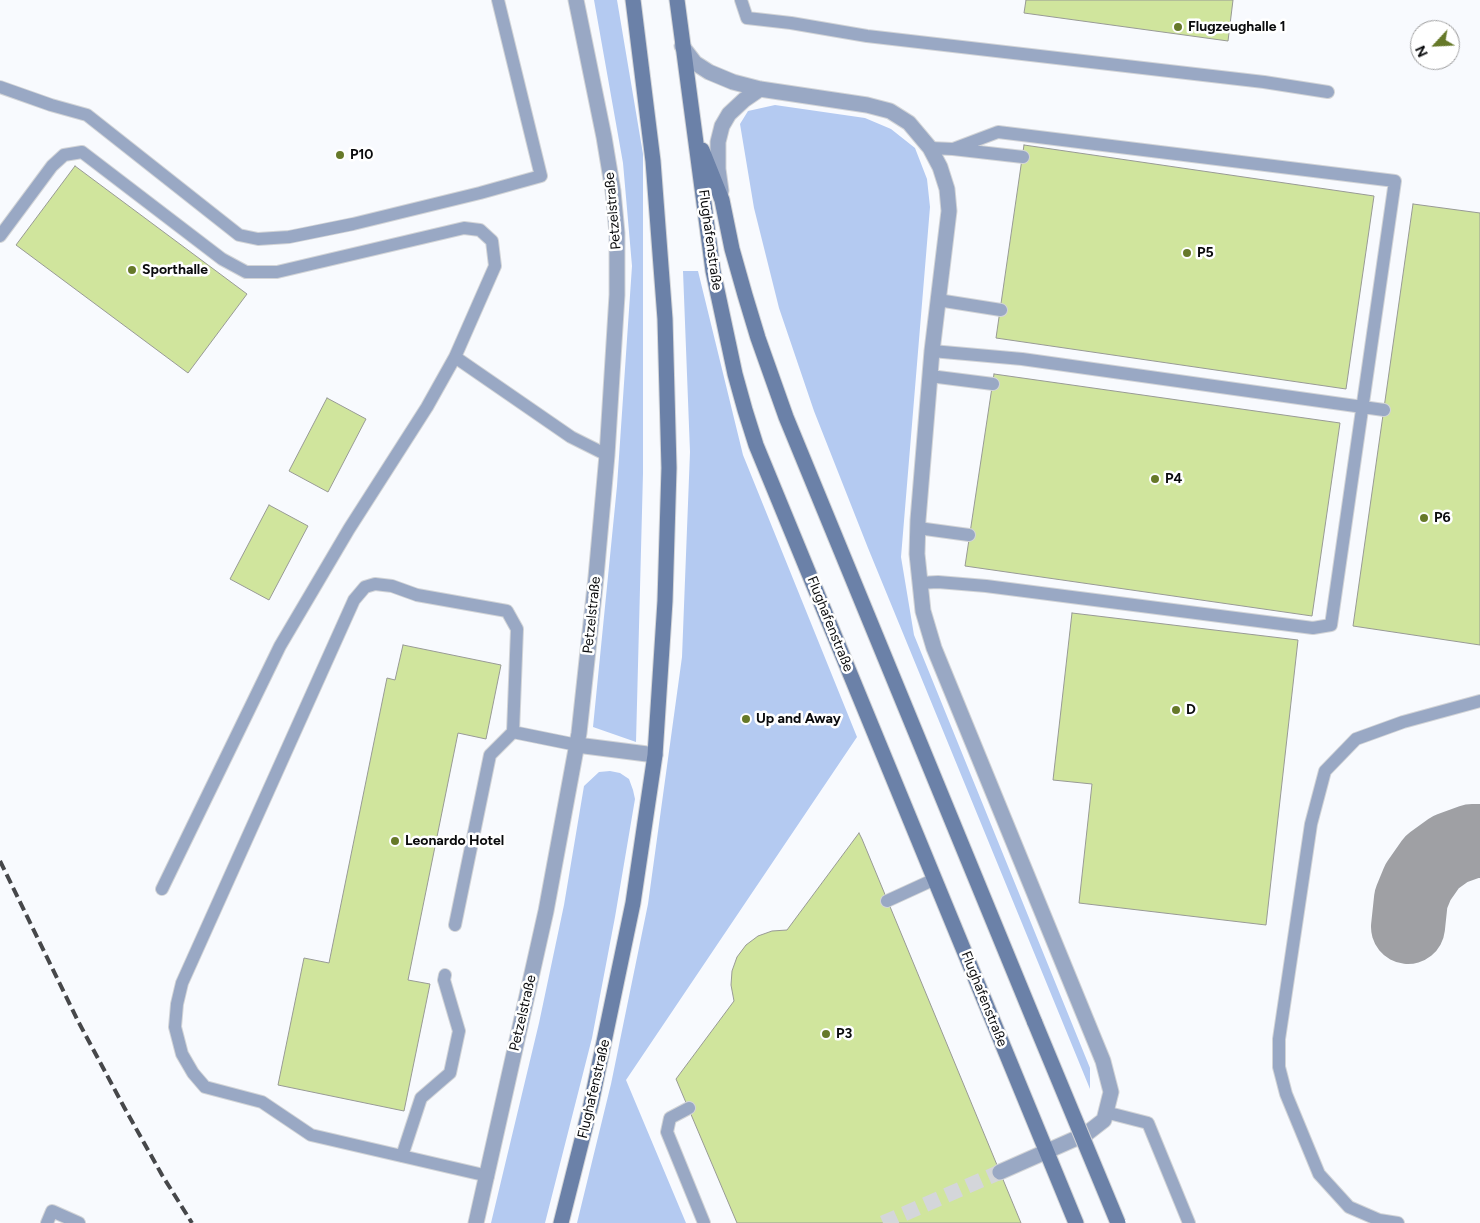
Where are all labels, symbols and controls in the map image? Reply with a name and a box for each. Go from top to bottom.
place label: Flugzeughalle 1 [1188,19,1286,35]
north arrow [1410,20,1460,70]
marker: Flugzeughalle 1 [1172,21,1184,33]
text: N [1412,43,1432,60]
place label: P10 [350,147,373,163]
marker: P10 [334,149,346,161]
street label: Petzelstraße [601,172,625,250]
street label: Flughafenstraße [695,189,725,291]
place label: P5 [1197,245,1214,261]
marker: P5 [1181,247,1193,259]
place label: Sporthalle [142,262,208,278]
marker: Sporthalle [126,264,138,276]
place label: P4 [1165,471,1182,487]
marker: P4 [1149,473,1161,485]
place label: P6 [1434,510,1451,526]
marker: P6 [1418,512,1430,524]
street label: Flughafenstraße [803,574,857,674]
street label: Petzelstraße [580,575,604,655]
place label: D [1186,702,1196,718]
marker: D [1170,704,1182,716]
place label: Up and Away [756,711,841,727]
marker: Up and Away [740,713,752,725]
place label: Leonardo Hotel [405,833,504,849]
marker: Leonardo Hotel [389,835,401,847]
street label: Flughafenstraße [957,949,1011,1049]
street label: Petzelstraße [506,973,540,1053]
place label: P3 [836,1026,852,1042]
marker: P3 [820,1028,832,1040]
street label: Flughafenstraße [574,1038,614,1140]

